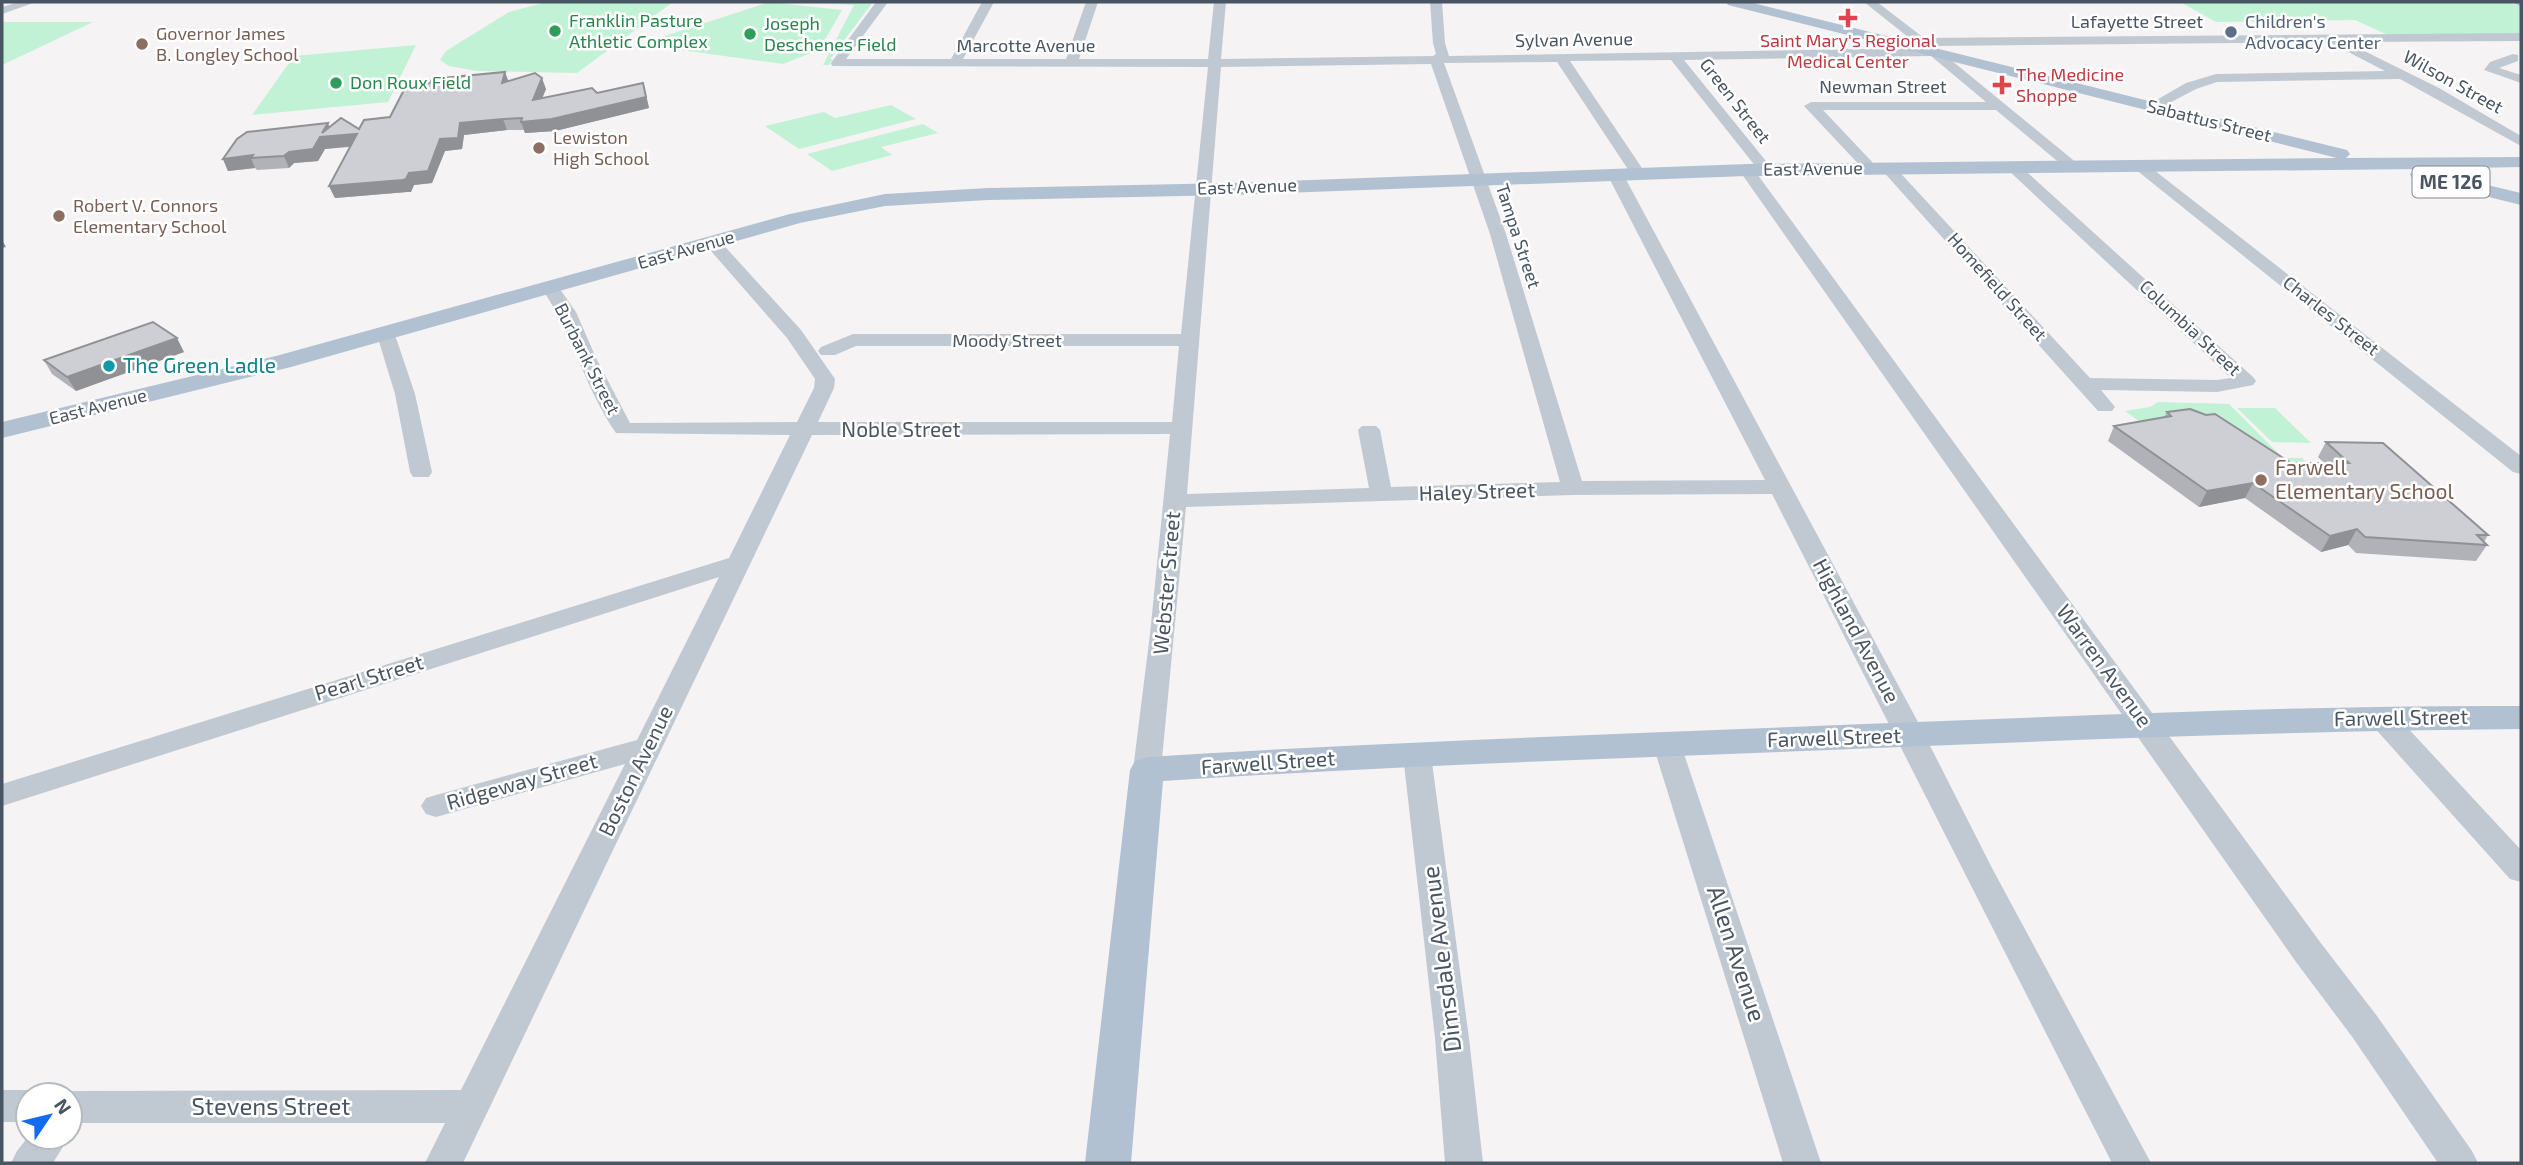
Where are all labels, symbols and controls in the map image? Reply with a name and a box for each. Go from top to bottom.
marker: Saint Mary's Regional Medical Center [1838,8,1858,28]
place label: Franklin Pasture Athletic Complex [569,9,708,52]
street label: Lafayette Street [2071,10,2203,32]
place label: Children's Advocacy Center [2245,10,2381,53]
place label: Joseph Deschenes Field [764,12,896,55]
place label: Governor James B. Longley School [156,22,299,65]
marker: Franklin Pasture Athletic Complex [547,23,563,39]
marker: Children's Advocacy Center [2223,24,2239,40]
marker: Joseph Deschenes Field [742,26,758,42]
street label: Sylvan Avenue [1515,27,1633,51]
place label: Saint Mary's Regional Medical Center [1760,29,1937,72]
street label: Marcotte Avenue [957,34,1095,56]
marker: Governor James B. Longley School [134,36,150,52]
street label: Wilson Street [2400,45,2507,118]
street label: Green Street [1696,53,1776,147]
place label: The Medicine Shoppe [2016,63,2124,106]
place label: Don Roux Field [350,71,471,93]
marker: Don Roux Field [328,75,344,91]
street label: Newman Street [1819,75,1947,97]
marker: The Medicine Shoppe [1994,77,2010,93]
street label: Sabattus Street [2145,94,2274,146]
place label: Lewiston High School [553,126,650,169]
marker: Lewiston High School [531,140,547,156]
street label: East Avenue [1763,156,1863,180]
road number: ME 126 [2412,166,2490,198]
street label: East Avenue [1197,173,1297,199]
street label: Tampa Street [1492,181,1546,291]
place label: Robert V. Connors Elementary School [73,194,227,237]
marker: Robert V. Connors Elementary School [51,208,67,224]
street label: East Avenue [635,225,737,273]
street label: Homefield Street [1943,228,2052,345]
street label: Charles Street [2279,271,2384,360]
street label: Columbia Street [2135,275,2246,380]
street label: Burbank Street [550,299,626,418]
street label: Moody Street [952,329,1062,351]
place label: The Green Ladle [123,352,276,377]
marker: The Green Ladle [101,358,117,374]
street label: East Avenue [47,383,149,429]
street label: Noble Street [841,416,961,441]
place label: Farwell Elementary School [2275,454,2455,503]
marker: Farwell Elementary School [2253,472,2269,488]
street label: Haley Street [1418,476,1536,505]
street label: Webster Street [1147,510,1184,656]
street label: Highland Avenue [1809,554,1906,707]
street label: Warren Avenue [2052,599,2158,731]
street label: Pearl Street [311,648,426,705]
street label: Boston Avenue [592,701,677,840]
street label: Farwell Street [2334,703,2468,730]
street label: Farwell Street [1766,722,1901,751]
street label: Farwell Street [1200,744,1336,779]
street label: Ridgeway Street [443,747,600,814]
street label: Dimsdale Avenue [1415,864,1466,1054]
street label: Allen Avenue [1702,882,1773,1025]
north arrow [14,1081,84,1151]
street label: Stevens Street [192,1091,350,1120]
text: N [50,1094,77,1118]

